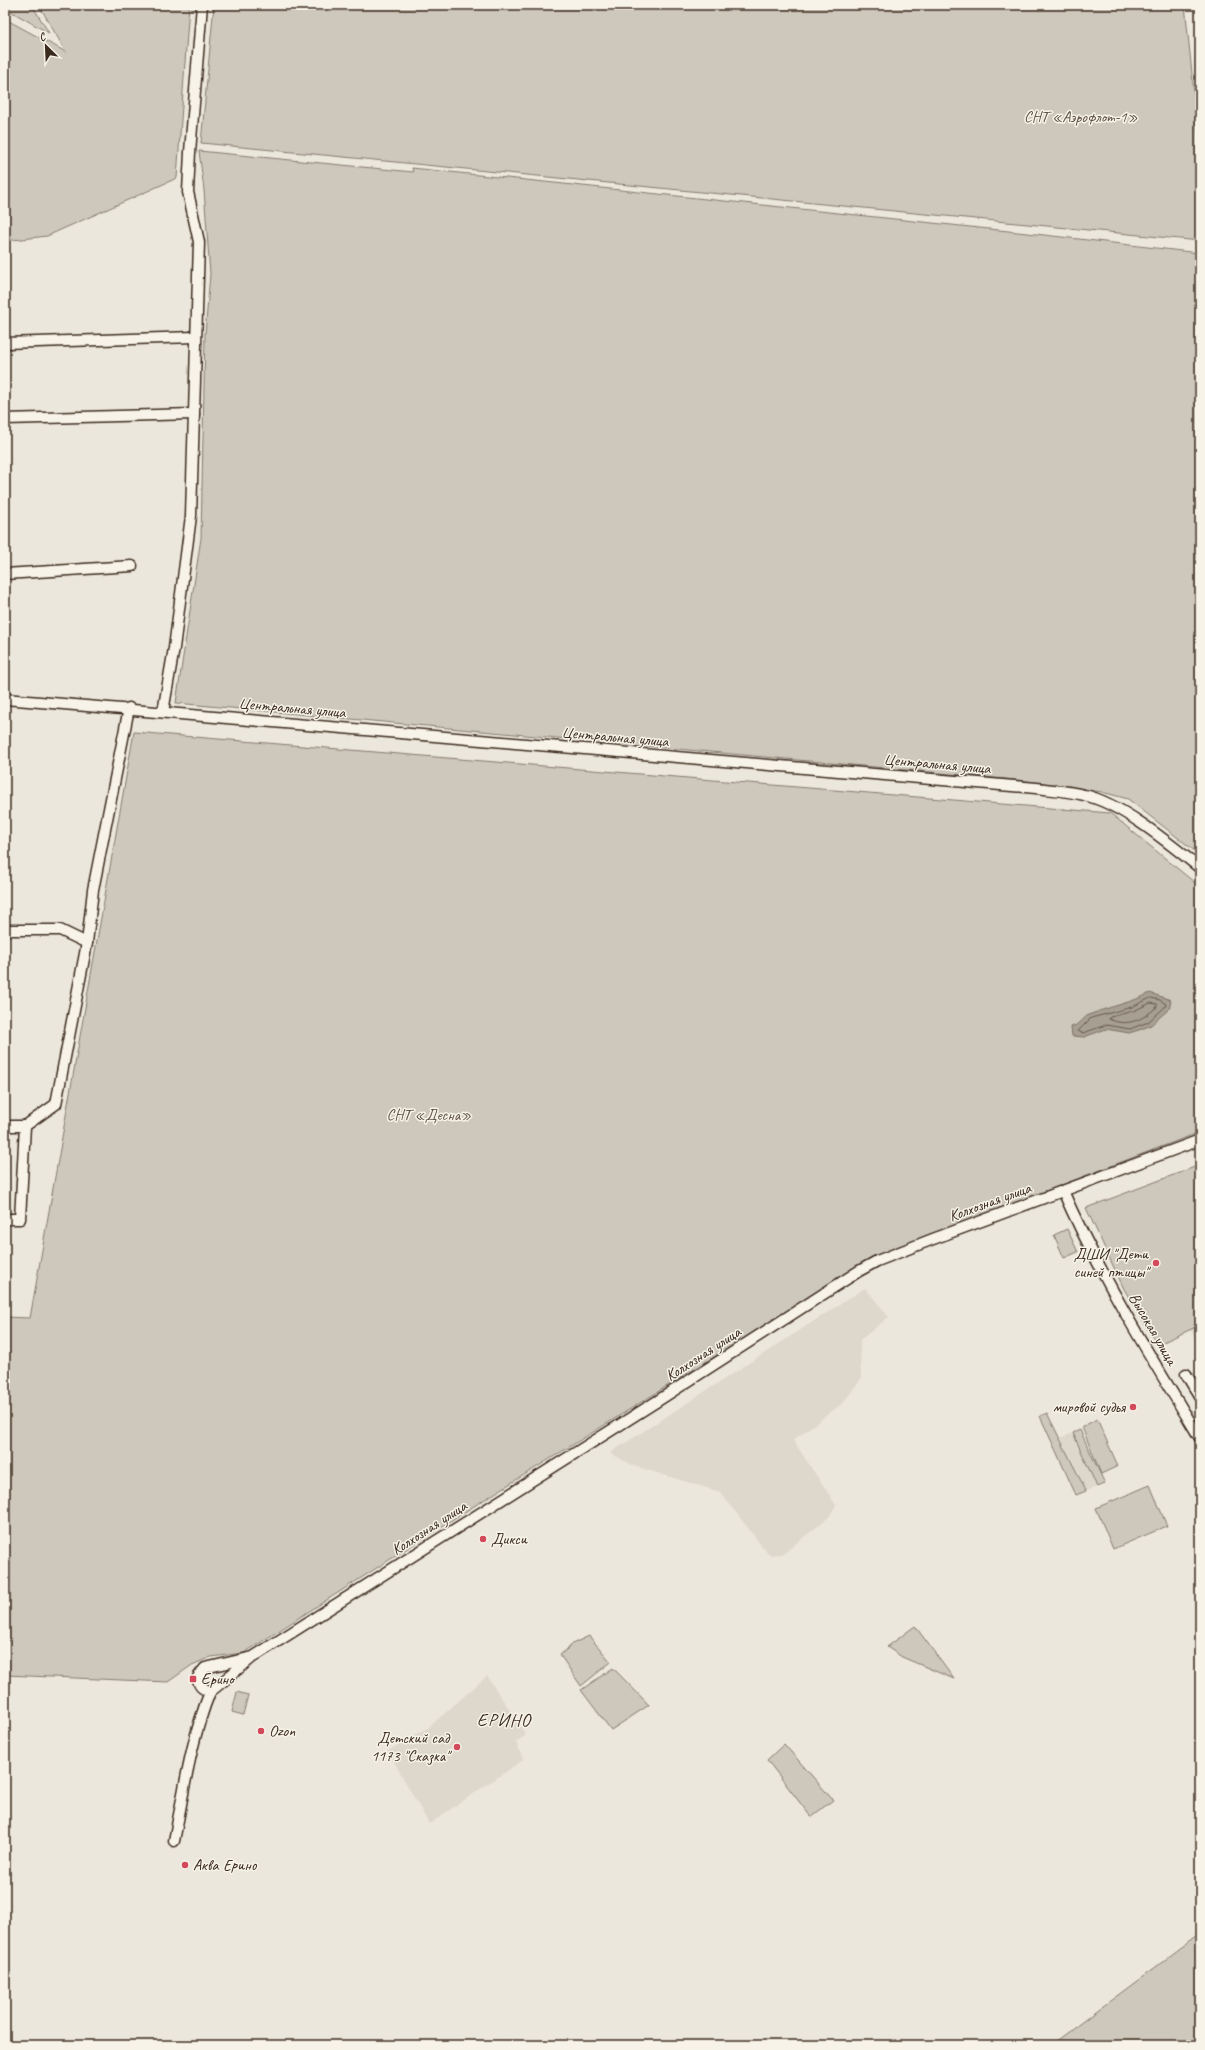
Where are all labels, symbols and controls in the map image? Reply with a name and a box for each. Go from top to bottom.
north arrow [26,26,66,66]
text: С [37,29,49,44]
park label: СНТ «Аэрофлот-1» [1024,107,1138,127]
street label: Центральная улица [238,693,347,723]
street label: Центральная улица [561,722,670,752]
street label: Центральная улица [883,749,992,779]
park label: СНТ «Десна» [387,1105,471,1125]
street label: Колхозная улица [946,1178,1035,1226]
place label: ДШИ "Дети синей птицы" [1074,1244,1151,1282]
marker: ДШИ "Дети синей птицы" [1151,1258,1161,1268]
street label: Высокая улица [1124,1289,1182,1370]
street label: Колхозная улица [662,1322,745,1386]
place label: мировой судья [1053,1397,1126,1417]
marker: мировой судья [1128,1402,1138,1412]
street label: Колхозная улица [388,1496,471,1560]
place label: Дикси [491,1529,528,1549]
marker: Дикси [478,1534,488,1544]
place label: Ерино [201,1669,236,1689]
marker: Ерино [188,1674,198,1684]
district label: ЕРИНО [477,1709,532,1731]
place label: Ozon [269,1721,296,1741]
marker: Ozon [256,1726,266,1736]
place label: Детский сад 1173 "Сказка" [371,1728,452,1766]
marker: Детский сад 1173 "Сказка" [452,1742,462,1752]
place label: Аква Ерино [193,1855,258,1875]
marker: Аква Ерино [180,1860,190,1870]

